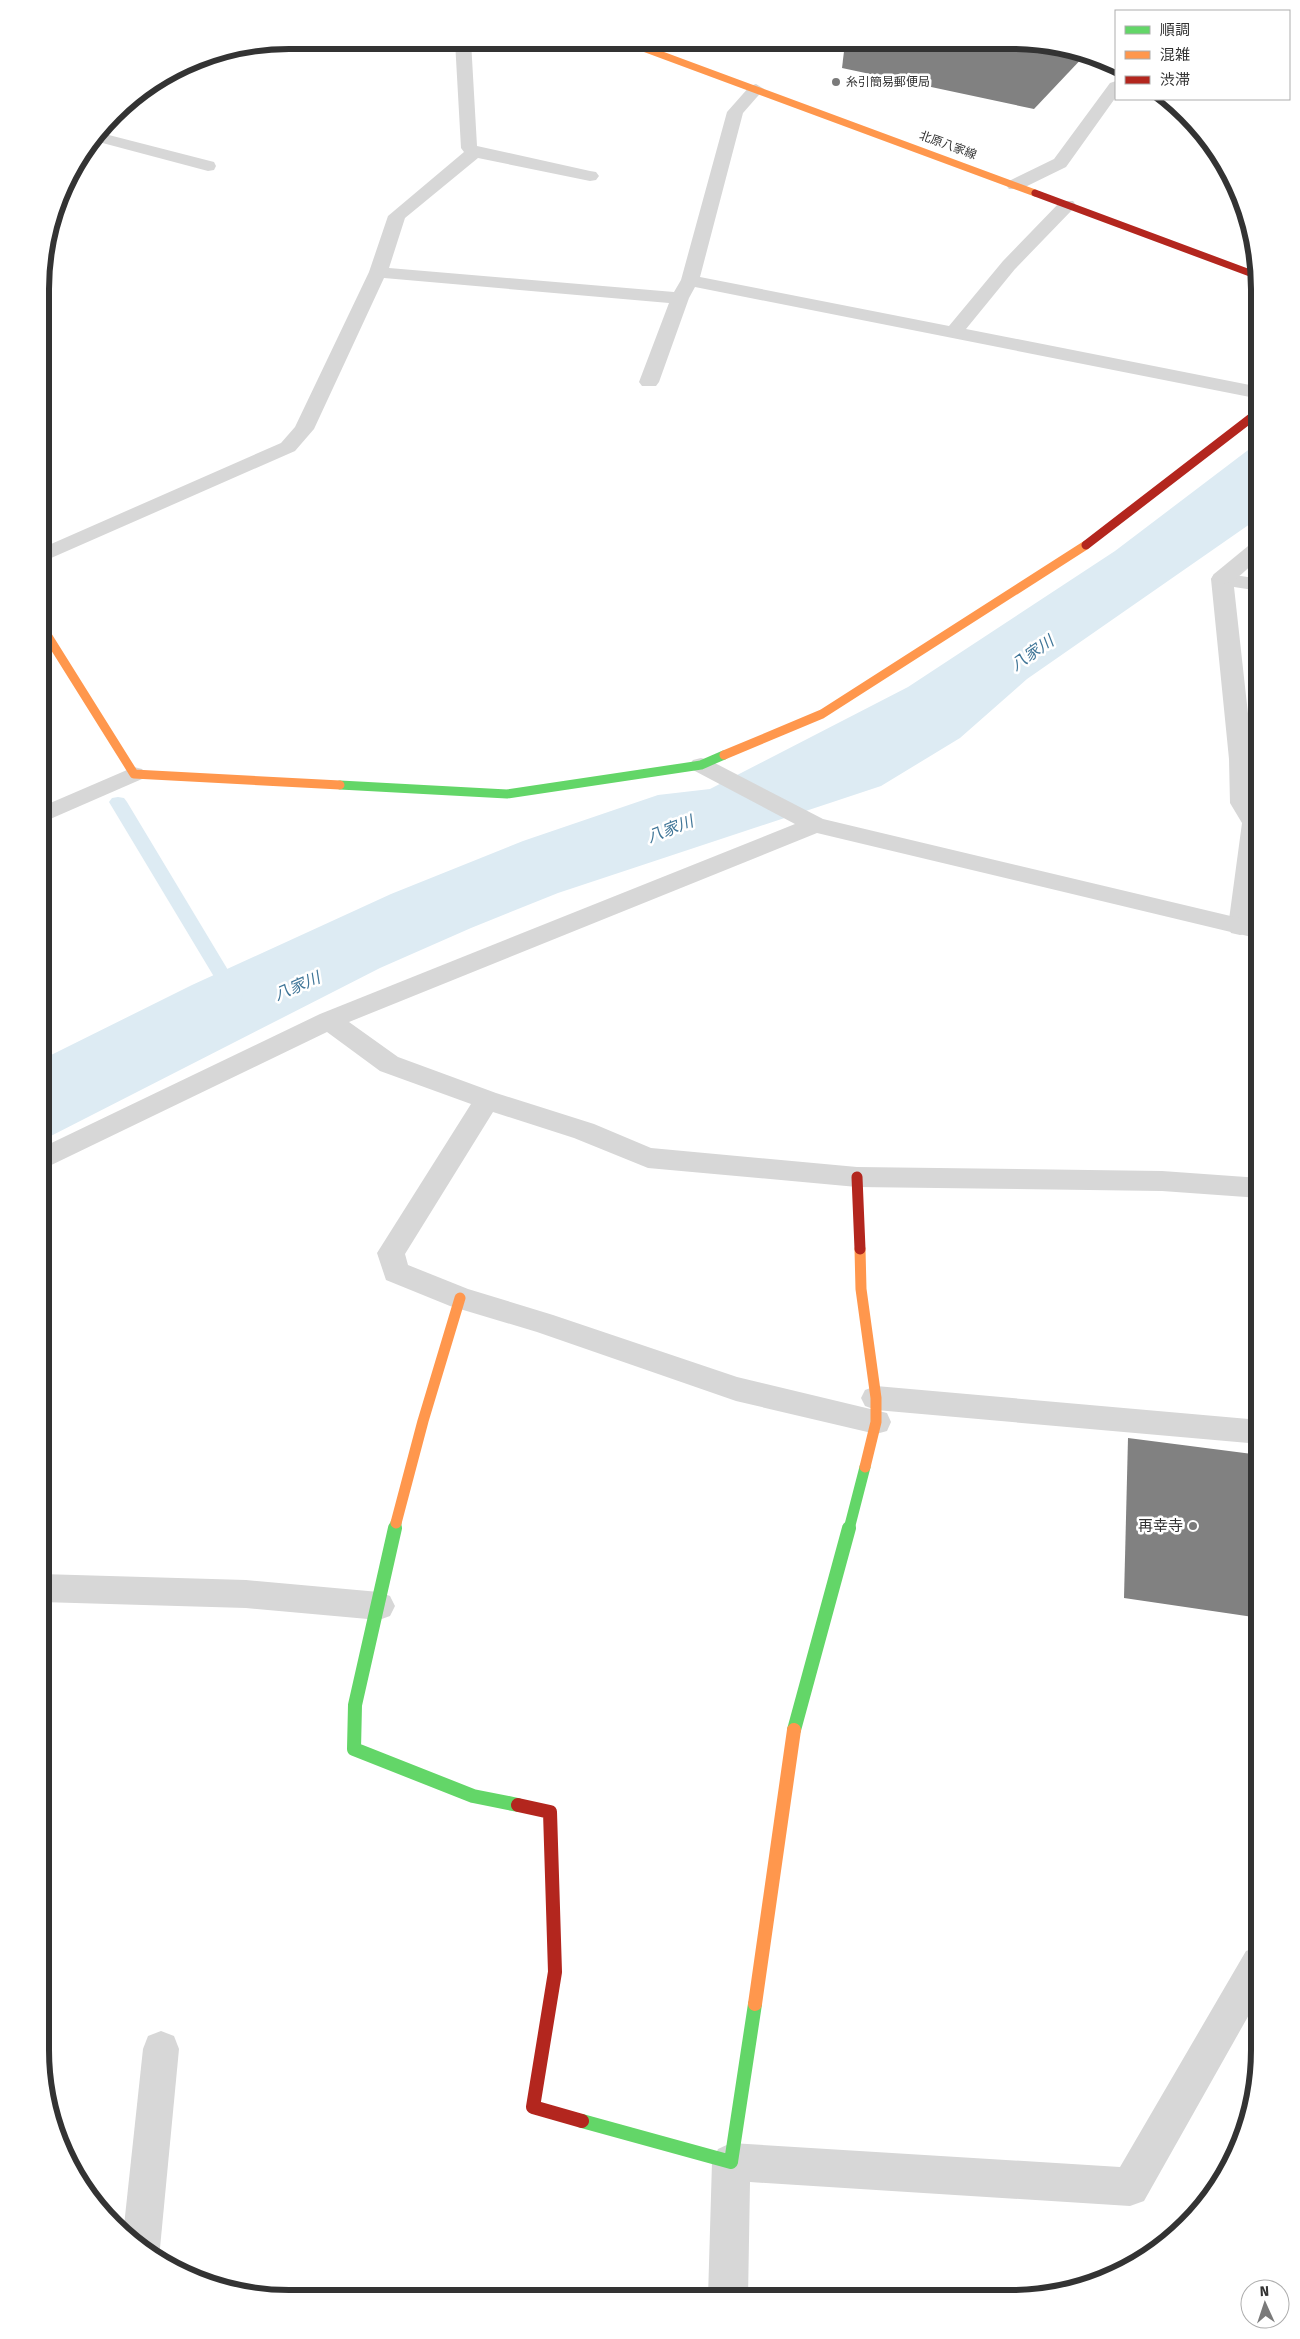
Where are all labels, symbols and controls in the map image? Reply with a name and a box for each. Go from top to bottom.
legend [1115,10,1290,100]
text: 順調 [1160,21,1190,39]
text: 混雑 [1160,46,1190,64]
text: 渋滞 [1160,71,1190,89]
place label: 糸引簡易郵便局 [846,75,930,89]
marker: 糸引簡易郵便局 [830,76,842,88]
street label: 北原八家線 [917,128,979,162]
water label: 八家川 [1007,630,1059,675]
water label: 八家川 [644,811,698,846]
water label: 八家川 [271,967,325,1004]
place label: 再幸寺 [1138,1517,1183,1535]
marker: 再幸寺 [1187,1520,1199,1532]
north arrow [1240,2279,1290,2329]
text: N [1259,2283,1269,2300]

